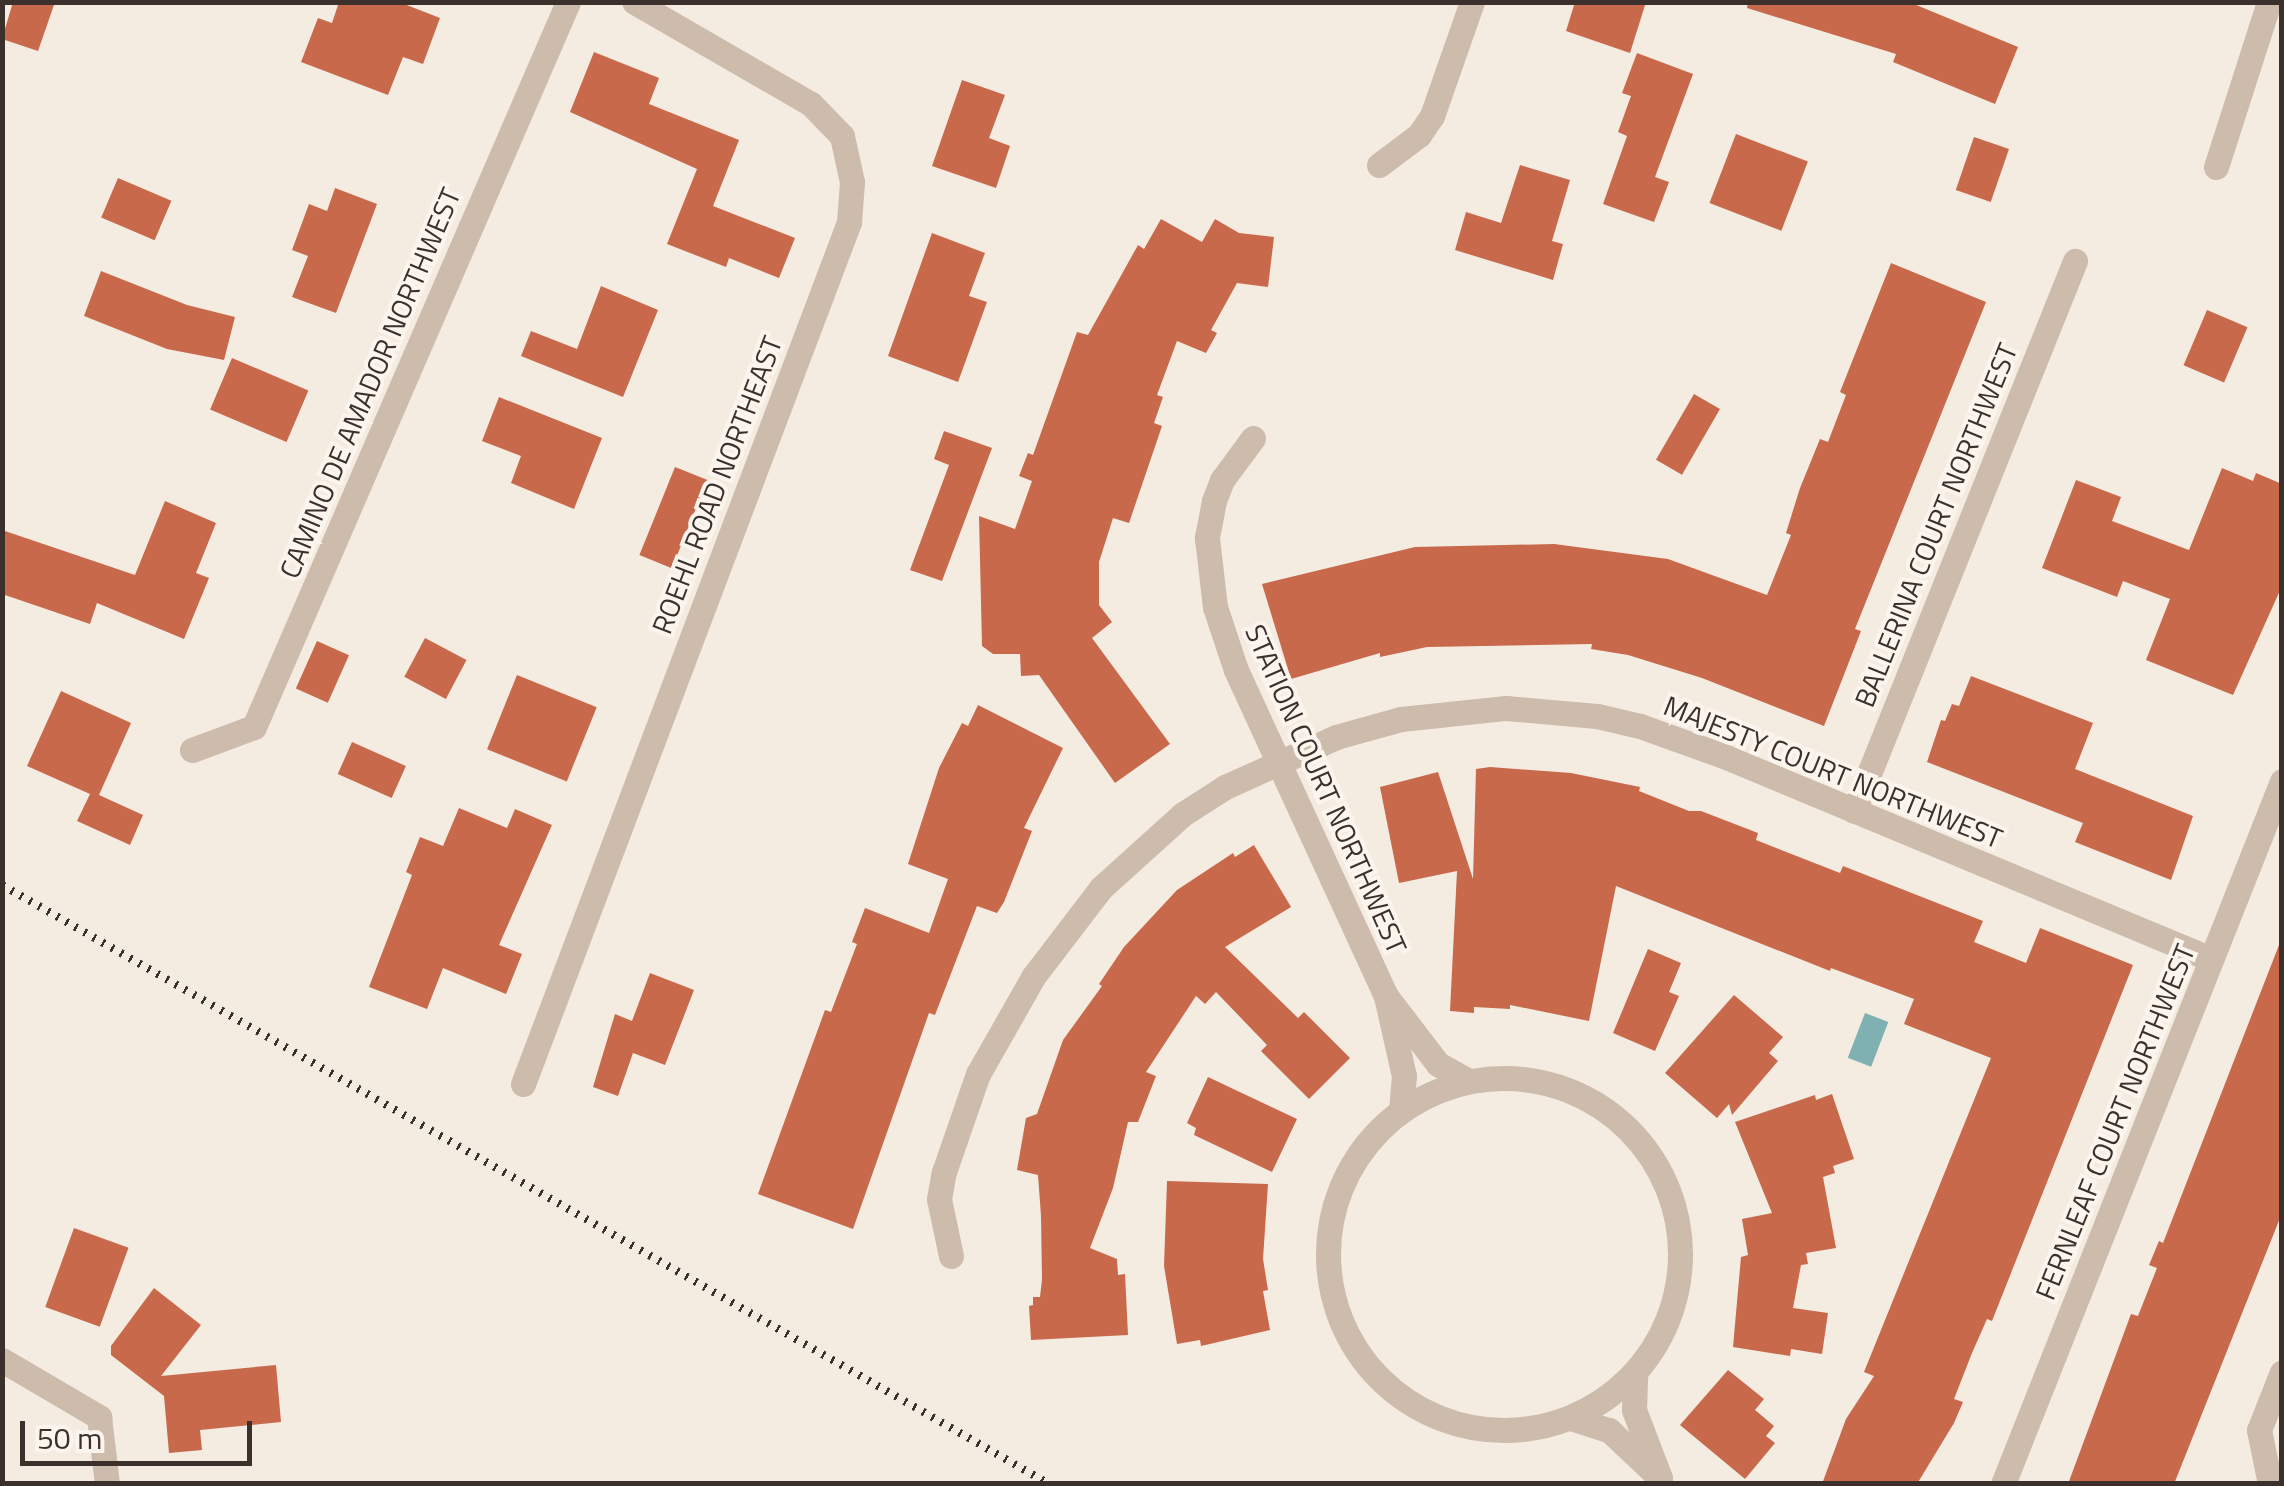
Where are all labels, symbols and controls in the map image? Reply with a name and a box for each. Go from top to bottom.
street label: CAMINO DE AMADOR NORTHWEST [272,183,468,583]
street label: ROEHL ROAD NORTHEAST [645,332,789,638]
street label: BALLERINA COURT NORTHWEST [1848,338,2024,712]
street label: STATION COURT NORTHWEST [1238,619,1414,959]
street label: MAJESTY COURT NORTHWEST [1659,689,2007,855]
street label: FERNLEAF COURT NORTHWEST [2028,939,2202,1305]
scale bar [25,1401,258,1463]
text: 50 m [37,1415,102,1461]

